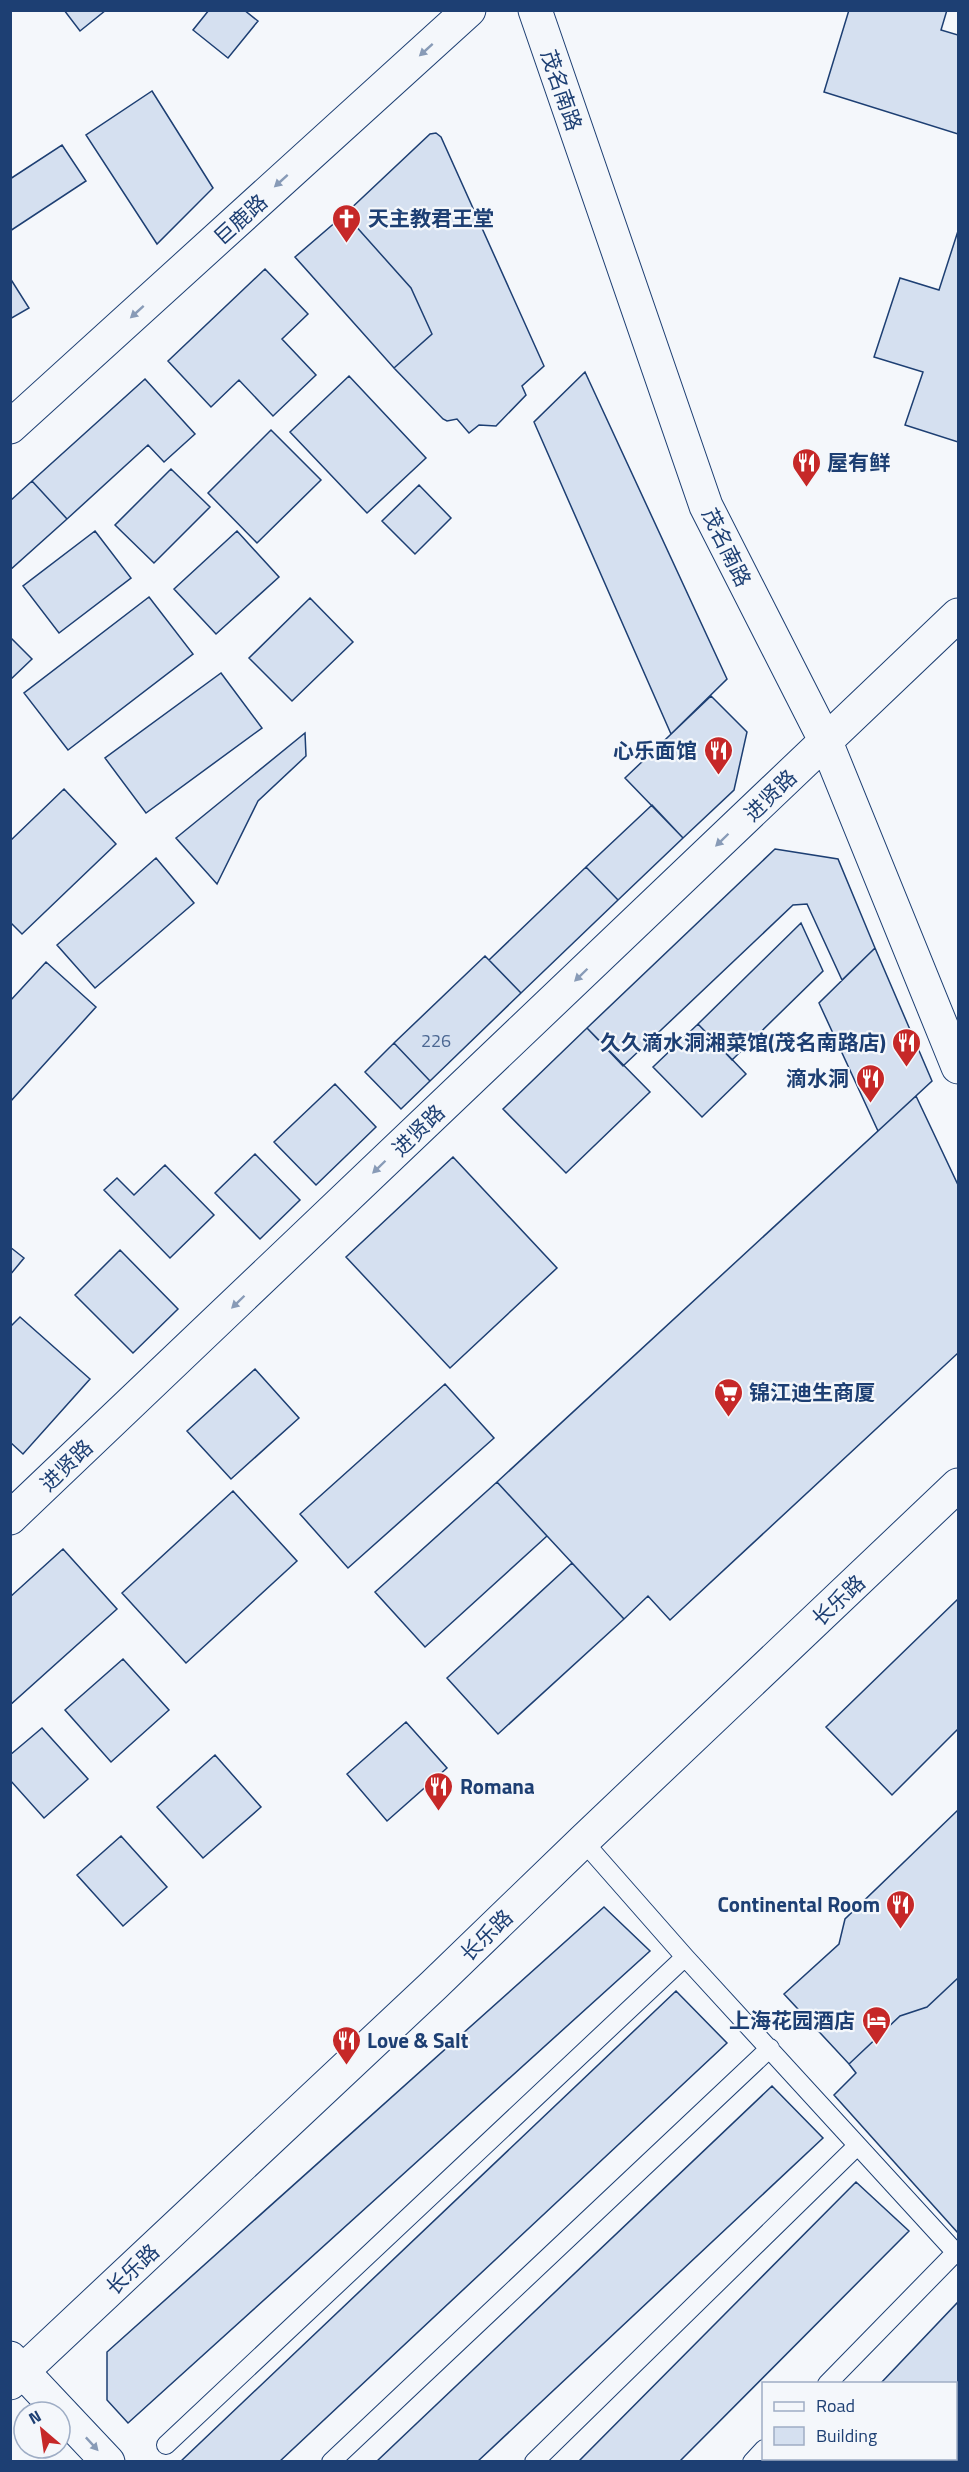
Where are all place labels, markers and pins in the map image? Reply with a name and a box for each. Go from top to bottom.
church icon: 天主教君王堂 [331,202,363,244]
place label: 天主教君王堂 [368,202,494,234]
restaurant icon: 屋有鲜 [790,446,822,488]
place label: 屋有鲜 [827,446,890,478]
place label: 心乐面馆 [613,734,697,766]
restaurant icon: 心乐面馆 [702,734,734,776]
place label: 久久滴水洞湘菜馆(茂名南路店) [600,1026,886,1058]
restaurant icon: 久久滴水洞湘菜馆(茂名南路店) [891,1026,923,1068]
place label: 滴水洞 [786,1062,849,1094]
restaurant icon: 滴水洞 [854,1062,886,1104]
supermarket icon: 锦江迪生商厦 [712,1376,744,1418]
place label: 锦江迪生商厦 [749,1376,875,1408]
restaurant icon: Romana [423,1770,455,1812]
place label: Romana [460,1770,535,1802]
place label: Continental Room [718,1888,880,1920]
restaurant icon: Continental Room [885,1888,917,1930]
place label: 上海花园酒店 [729,2004,855,2036]
hotel icon: 上海花园酒店 [860,2004,892,2046]
restaurant icon: Love & Salt [330,2024,362,2066]
place label: Love & Salt [367,2024,469,2056]

